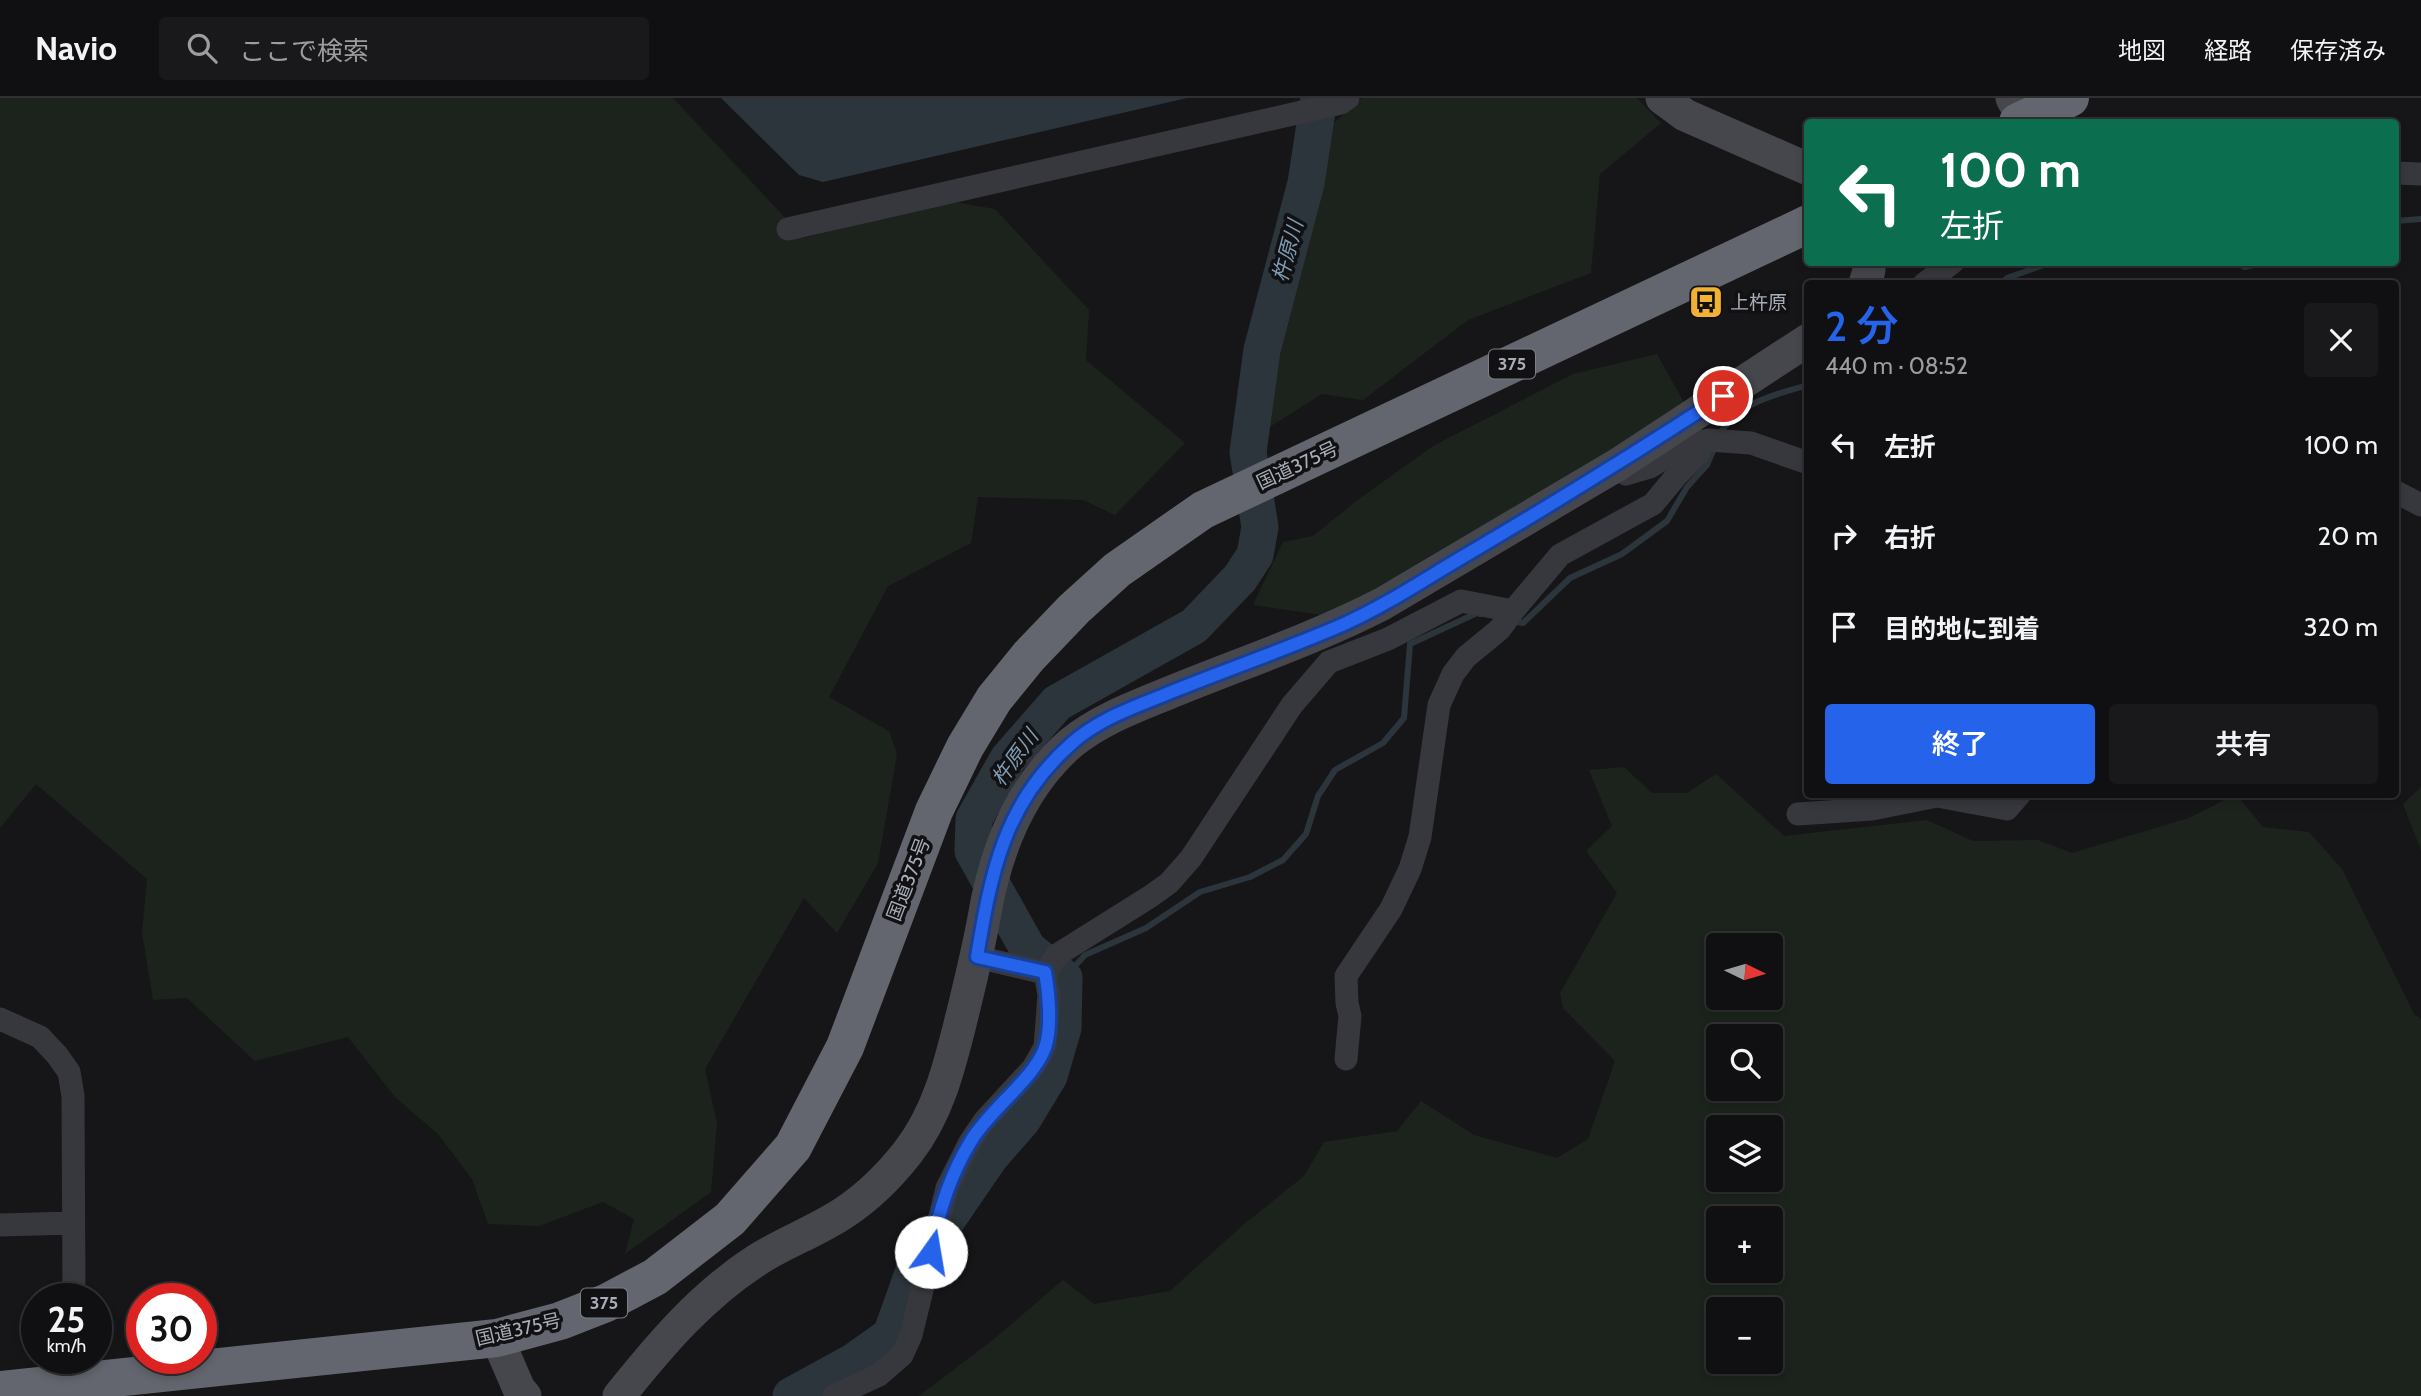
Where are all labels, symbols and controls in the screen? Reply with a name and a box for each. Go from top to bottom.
search box [159,17,649,80]
text: Navio [35,28,117,68]
icon: search [183,29,221,67]
text: ここで検索 [239,35,369,67]
text: 地図 [2118,36,2166,65]
text: 経路 [2204,36,2252,65]
text: 保存済み [2290,36,2386,65]
text: 100 m [1940,140,2081,199]
icon: left [1825,147,1916,238]
text: 左折 [1940,206,2004,245]
water label: 杵原川 [1267,215,1308,285]
bus stop icon: 上杵原 [1687,283,1725,321]
place label: 上杵原 [1730,291,1787,314]
text: 2 分 [1825,300,1899,352]
button: close [2304,303,2378,377]
road number: 375 [1489,350,1535,378]
text: 440 m · 08:52 [1825,352,1968,380]
pin [1693,366,1753,426]
icon: arrive [1704,377,1742,415]
icon: left [1825,426,1863,464]
text: 100 m [2305,429,2378,461]
text: 左折 [1884,431,1936,463]
street label: 国道375号 [1253,437,1342,494]
icon: right [1825,517,1863,555]
text: 20 m [2318,520,2378,552]
text: 右折 [1884,522,1936,554]
icon: arrive [1825,608,1863,646]
text: 320 m [2304,611,2378,643]
text: 目的地に到着 [1884,613,2040,645]
button: 終了 [1825,704,2095,784]
button: 共有 [2109,704,2378,784]
water label: 杵原川 [986,723,1044,791]
street label: 国道375号 [882,834,935,924]
north arrow [1706,933,1783,1010]
map controls [1706,933,1783,1374]
button: search [1706,1024,1783,1101]
button: layers [1706,1115,1783,1192]
button: + [1706,1206,1783,1283]
position arrow [894,1215,968,1289]
speed limit sign: 30 [126,1283,217,1374]
road number: 375 [581,1288,627,1318]
button: − [1706,1297,1783,1374]
text: 25 [48,1298,85,1341]
street label: 国道375号 [473,1308,563,1350]
text: km/h [47,1335,86,1357]

